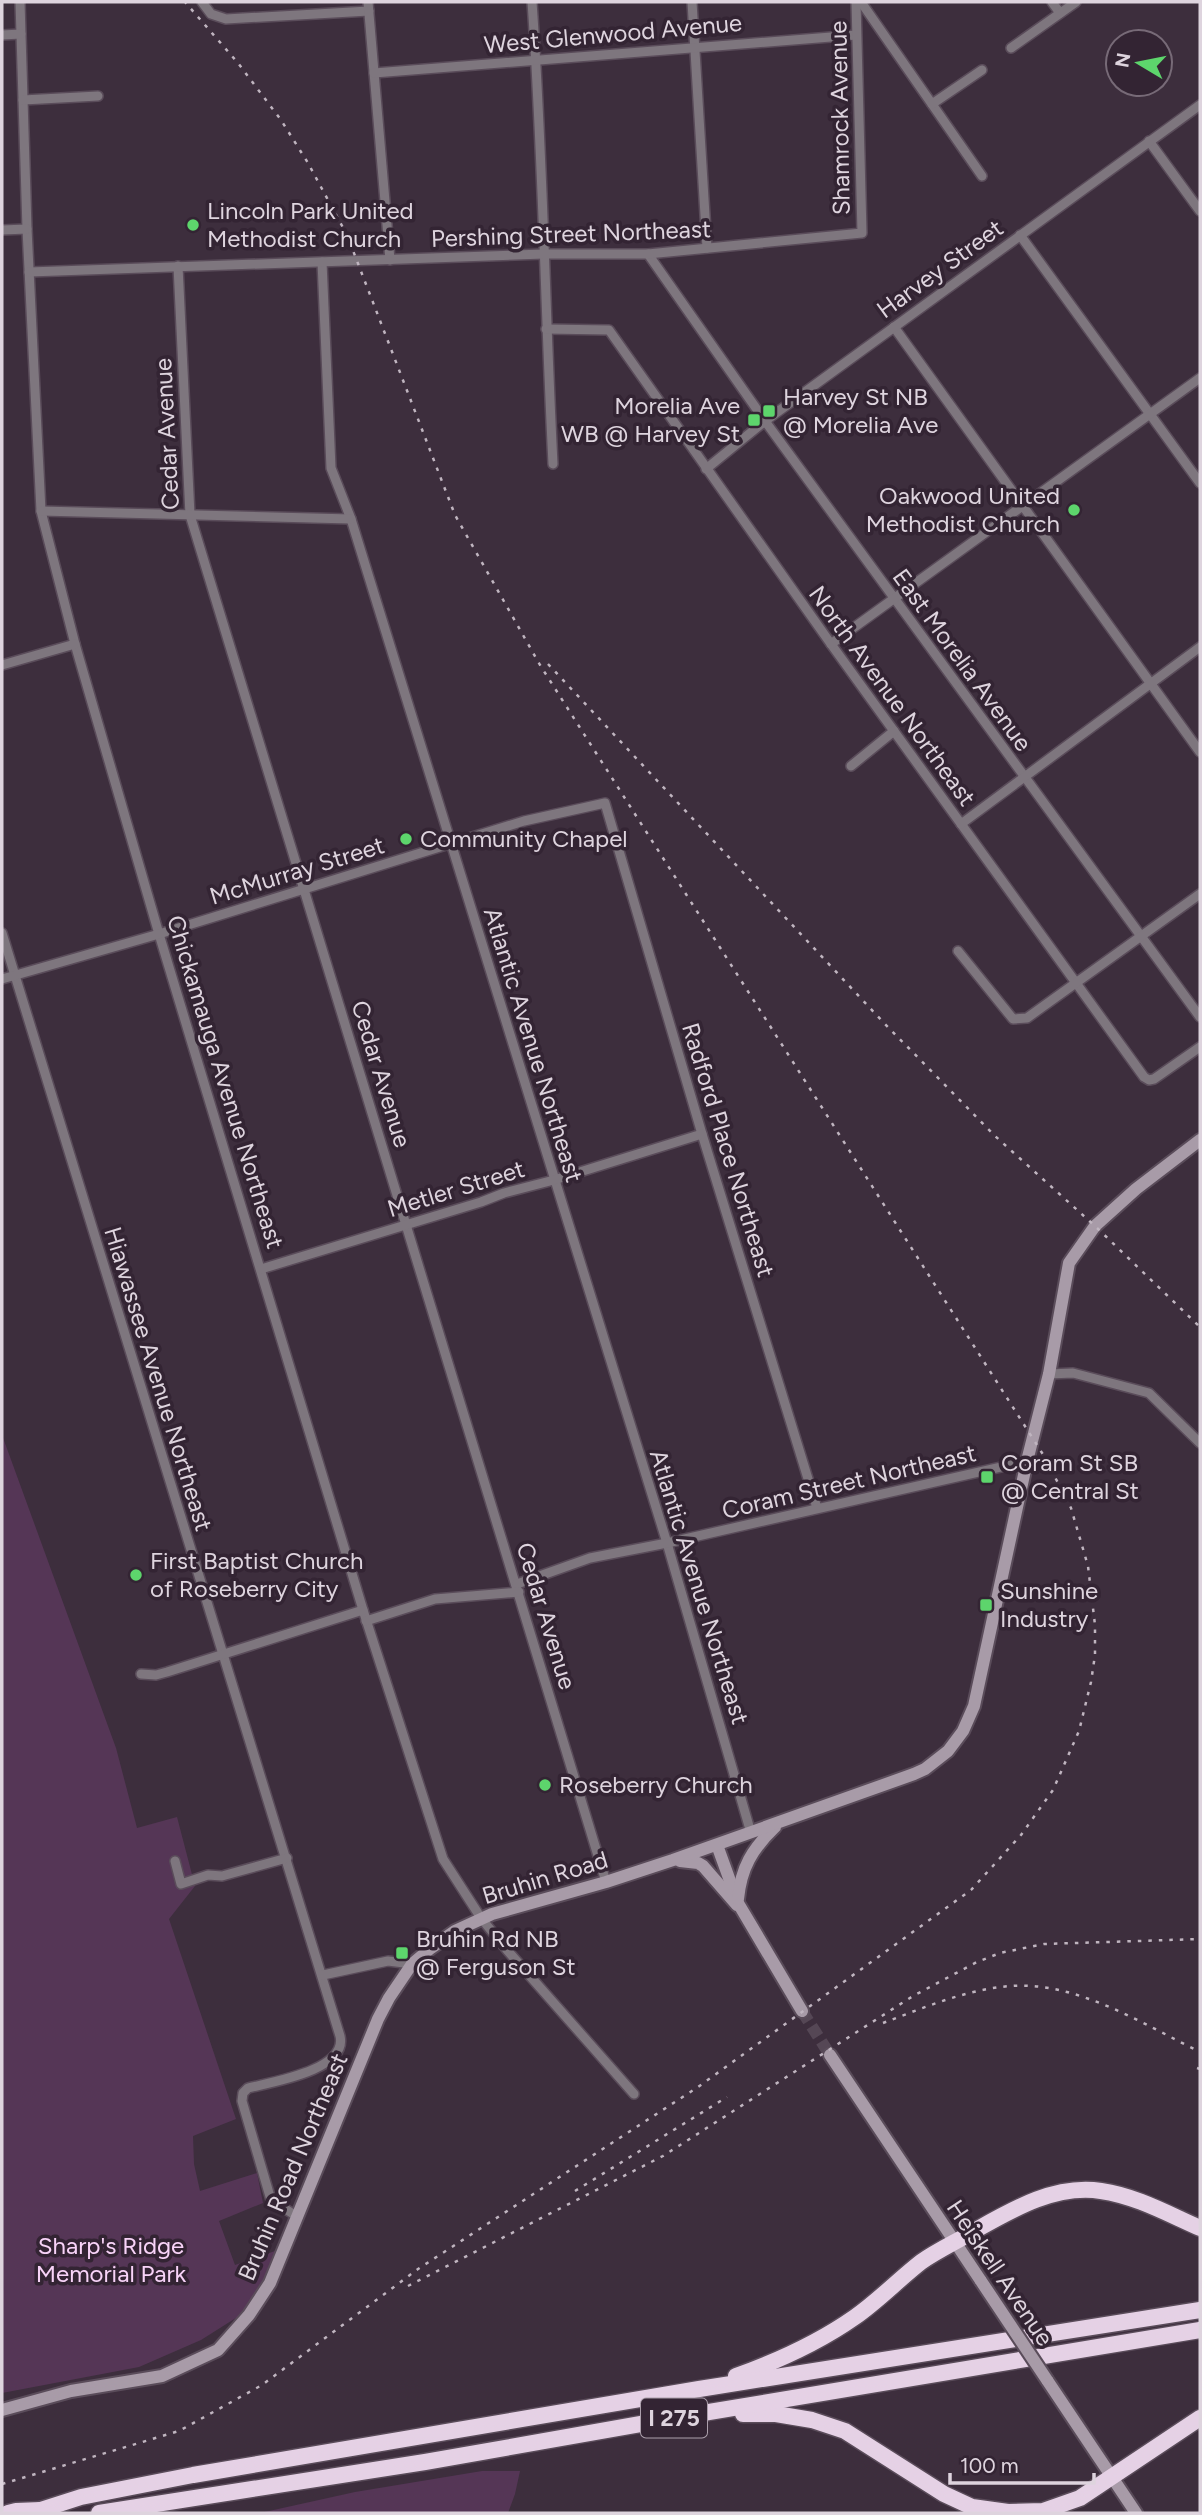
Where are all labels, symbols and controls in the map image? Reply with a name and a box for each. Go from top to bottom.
street label: West Glenwood Avenue [483,8,743,59]
street label: Shamrock Avenue [823,20,856,216]
north arrow [1104,28,1174,98]
text: N [1110,51,1135,69]
place label: Lincoln Park United Methodist Church [207,196,414,253]
street label: Harvey Street [871,213,1009,324]
street label: Pershing Street Northeast [430,214,712,253]
marker: Lincoln Park United Methodist Church [185,217,201,233]
street label: Cedar Avenue [148,357,185,511]
place label: Harvey St NB @ Morelia Ave [783,382,938,439]
place label: Morelia Ave WB @ Harvey St [561,391,740,448]
marker: Harvey St NB @ Morelia Ave [761,403,777,419]
marker: Morelia Ave WB @ Harvey St [746,412,762,428]
place label: Oakwood United Methodist Church [866,481,1060,538]
marker: Oakwood United Methodist Church [1066,502,1082,518]
street label: East Morelia Avenue [887,563,1038,757]
street label: North Avenue Northeast [803,580,982,811]
place label: Community Chapel [420,824,628,853]
street label: McMurray Street [206,830,388,911]
marker: Community Chapel [398,831,414,847]
street label: Atlantic Avenue Northeast [478,904,589,1186]
street label: Chickamauga Avenue Northeast [161,912,290,1252]
street label: Cedar Avenue [345,997,418,1151]
street label: Radford Place Northeast [676,1019,781,1280]
street label: Metler Street [384,1154,528,1223]
street label: Hiawassee Avenue Northeast [98,1223,219,1535]
street label: Coram Street Northeast [719,1438,979,1525]
street label: Atlantic Avenue Northeast [644,1446,755,1728]
place label: Coram St SB @ Central St [1001,1448,1139,1505]
marker: Coram St SB @ Central St [979,1469,995,1485]
street label: Cedar Avenue [510,1539,583,1693]
place label: First Baptist Church of Roseberry City [150,1546,363,1603]
marker: First Baptist Church of Roseberry City [128,1567,144,1583]
place label: Sunshine Industry [1000,1576,1098,1633]
marker: Sunshine Industry [978,1597,994,1613]
place label: Roseberry Church [559,1770,753,1799]
marker: Roseberry Church [537,1777,553,1793]
street label: Bruhin Road [479,1845,611,1910]
place label: Bruhin Rd NB @ Ferguson St [416,1924,575,1981]
marker: Bruhin Rd NB @ Ferguson St [394,1945,410,1961]
street label: Bruhin Road Northeast [231,2049,354,2285]
street label: Heiskell Avenue [941,2194,1060,2351]
park label: Sharp's Ridge Memorial Park [36,2231,187,2288]
road number: I 275 [641,2398,707,2438]
scale bar [950,2442,1094,2486]
text: 100 m [960,2453,1019,2478]

